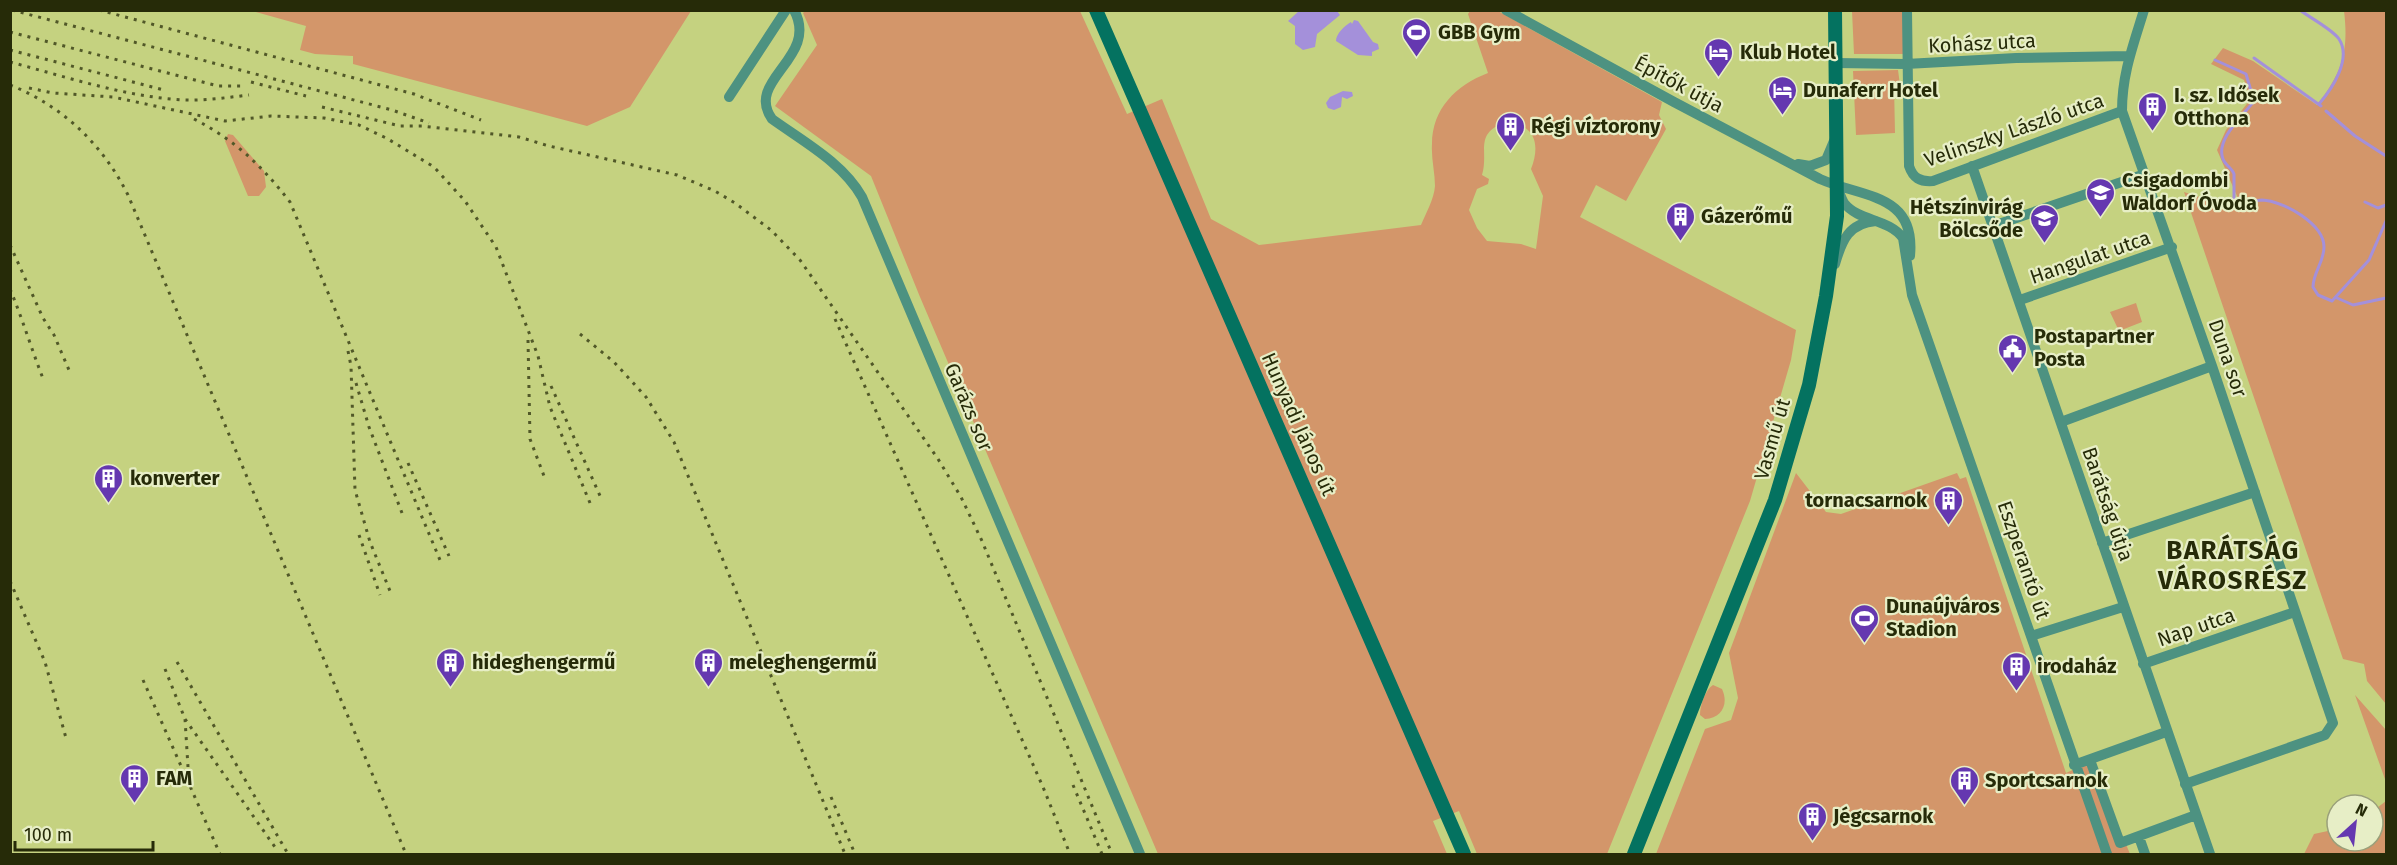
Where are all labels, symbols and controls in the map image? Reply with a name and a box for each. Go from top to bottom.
sports icon: GBB Gym [1401,16,1433,58]
place label: GBB Gym [1438,20,1520,44]
street label: Kohász utca [1928,28,2036,58]
hotel icon: Klub Hotel [1703,36,1735,78]
place label: Klub Hotel [1740,40,1836,64]
street label: Építők útja [1630,51,1728,117]
hotel icon: Dunaferr Hotel [1766,74,1798,116]
place label: Dunaferr Hotel [1803,78,1938,102]
place label: I. sz. Idősek Otthona [2174,83,2280,130]
street label: Velinszky László utca [1921,88,2107,172]
building icon: I. sz. Idősek Otthona [2137,90,2169,132]
building icon: Régi víztorony [1494,110,1526,152]
place label: Régi víztorony [1531,114,1661,138]
place label: Csigadombi Waldorf Óvoda [2122,168,2257,215]
school or university icon: Csigadombi Waldorf Óvoda [2085,176,2117,218]
place label: Hétszínvirág Bölcsőde [1910,195,2024,242]
building icon: Gázerőmű [1664,200,1696,242]
school or university icon: Hétszínvirág Bölcsőde [2028,202,2060,244]
place label: Gázerőmű [1701,204,1792,228]
street label: Hangulat utca [2027,225,2153,289]
street label: Duna sor [2203,316,2253,401]
place label: Postapartner Posta [2034,324,2155,371]
public building icon: Postapartner Posta [1997,332,2029,374]
street label: Hunyadi János út [1257,349,1342,500]
street label: Garázs sor [940,359,998,455]
street label: Vasmű út [1749,395,1795,482]
street label: Barátság útja [2077,444,2139,564]
building icon: konverter [93,462,125,504]
place label: konverter [130,466,220,490]
building icon: tornacsarnok [1932,484,1964,526]
place label: tornacsarnok [1805,488,1928,512]
street label: Eszperantó út [1992,498,2056,623]
district label: BARÁTSÁG VÁROSRÉSZ [2157,534,2308,596]
place label: Dunaújváros Stadion [1886,594,2000,641]
sports icon: Dunaújváros Stadion [1849,602,1881,644]
street label: Nap utca [2154,603,2238,651]
building icon: hideghengermű [435,646,467,688]
building icon: meleghengermű [692,646,724,688]
place label: hideghengermű [472,650,615,674]
place label: meleghengermű [729,650,877,674]
building icon: irodaház [2000,650,2032,692]
place label: irodaház [2037,654,2116,678]
building icon: FAM [119,762,151,804]
building icon: Sportcsarnok [1948,764,1980,806]
place label: FAM [156,766,193,790]
place label: Sportcsarnok [1985,768,2109,792]
north arrow [2325,793,2385,853]
text: N [2353,799,2371,821]
building icon: Jégcsarnok [1796,800,1828,842]
place label: Jégcsarnok [1832,804,1934,828]
scale bar [15,814,153,852]
text: 100 m [24,824,72,846]

